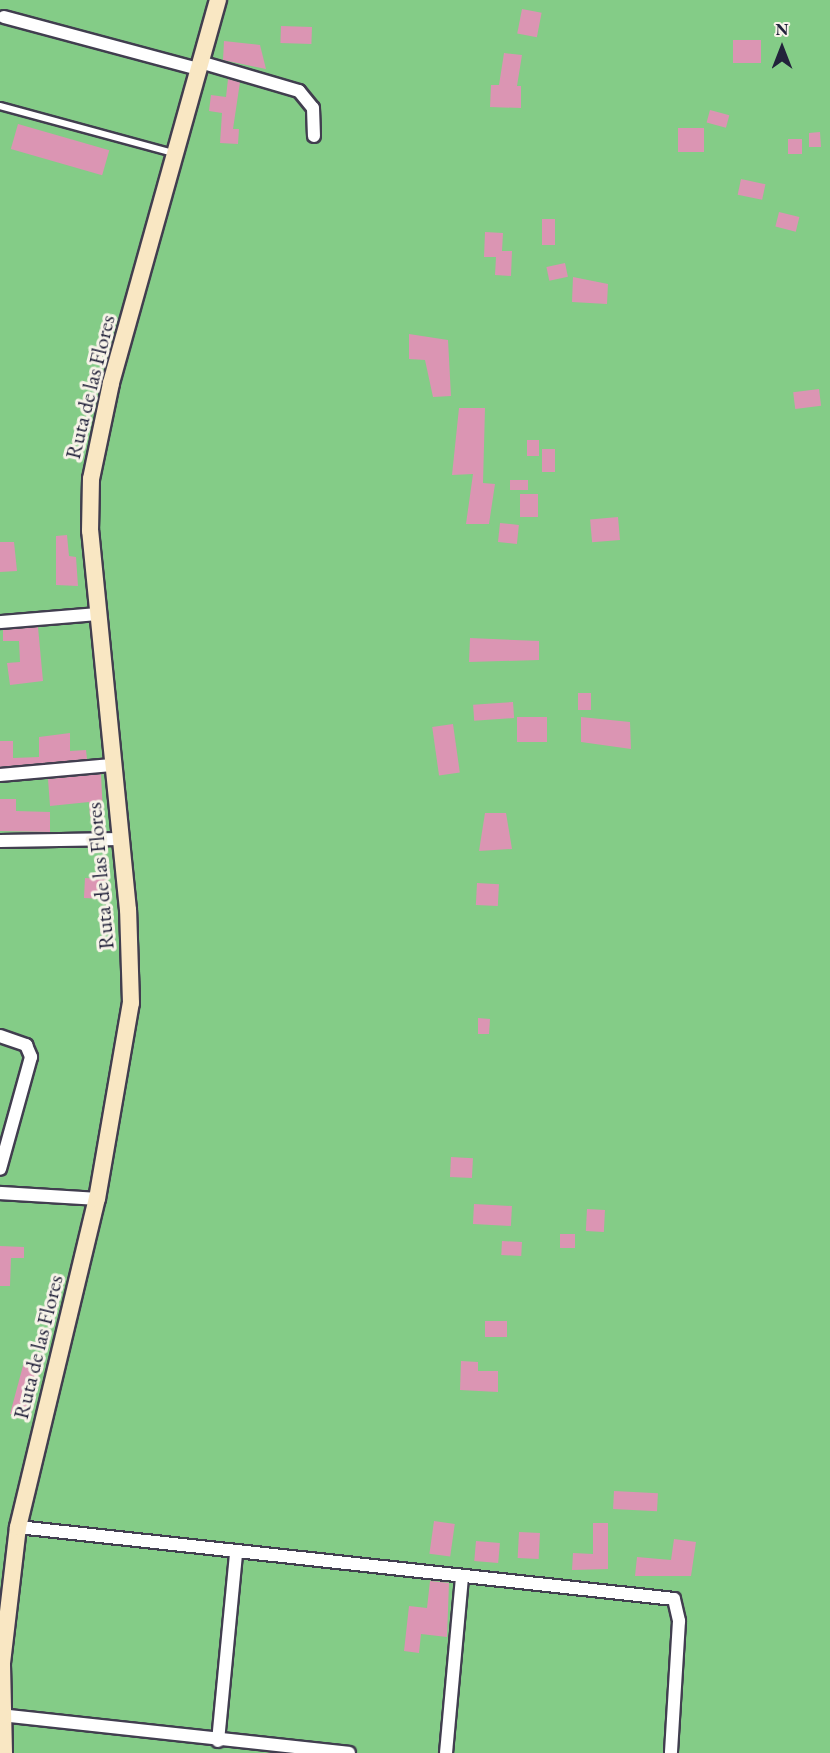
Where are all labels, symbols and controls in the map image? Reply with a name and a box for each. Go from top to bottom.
north arrow [752,18,812,78]
text: N [776,19,788,40]
street label: Ruta de las Flores [59,312,121,462]
street label: Ruta de las Flores [80,801,120,951]
street label: Ruta de las Flores [7,1272,69,1422]

